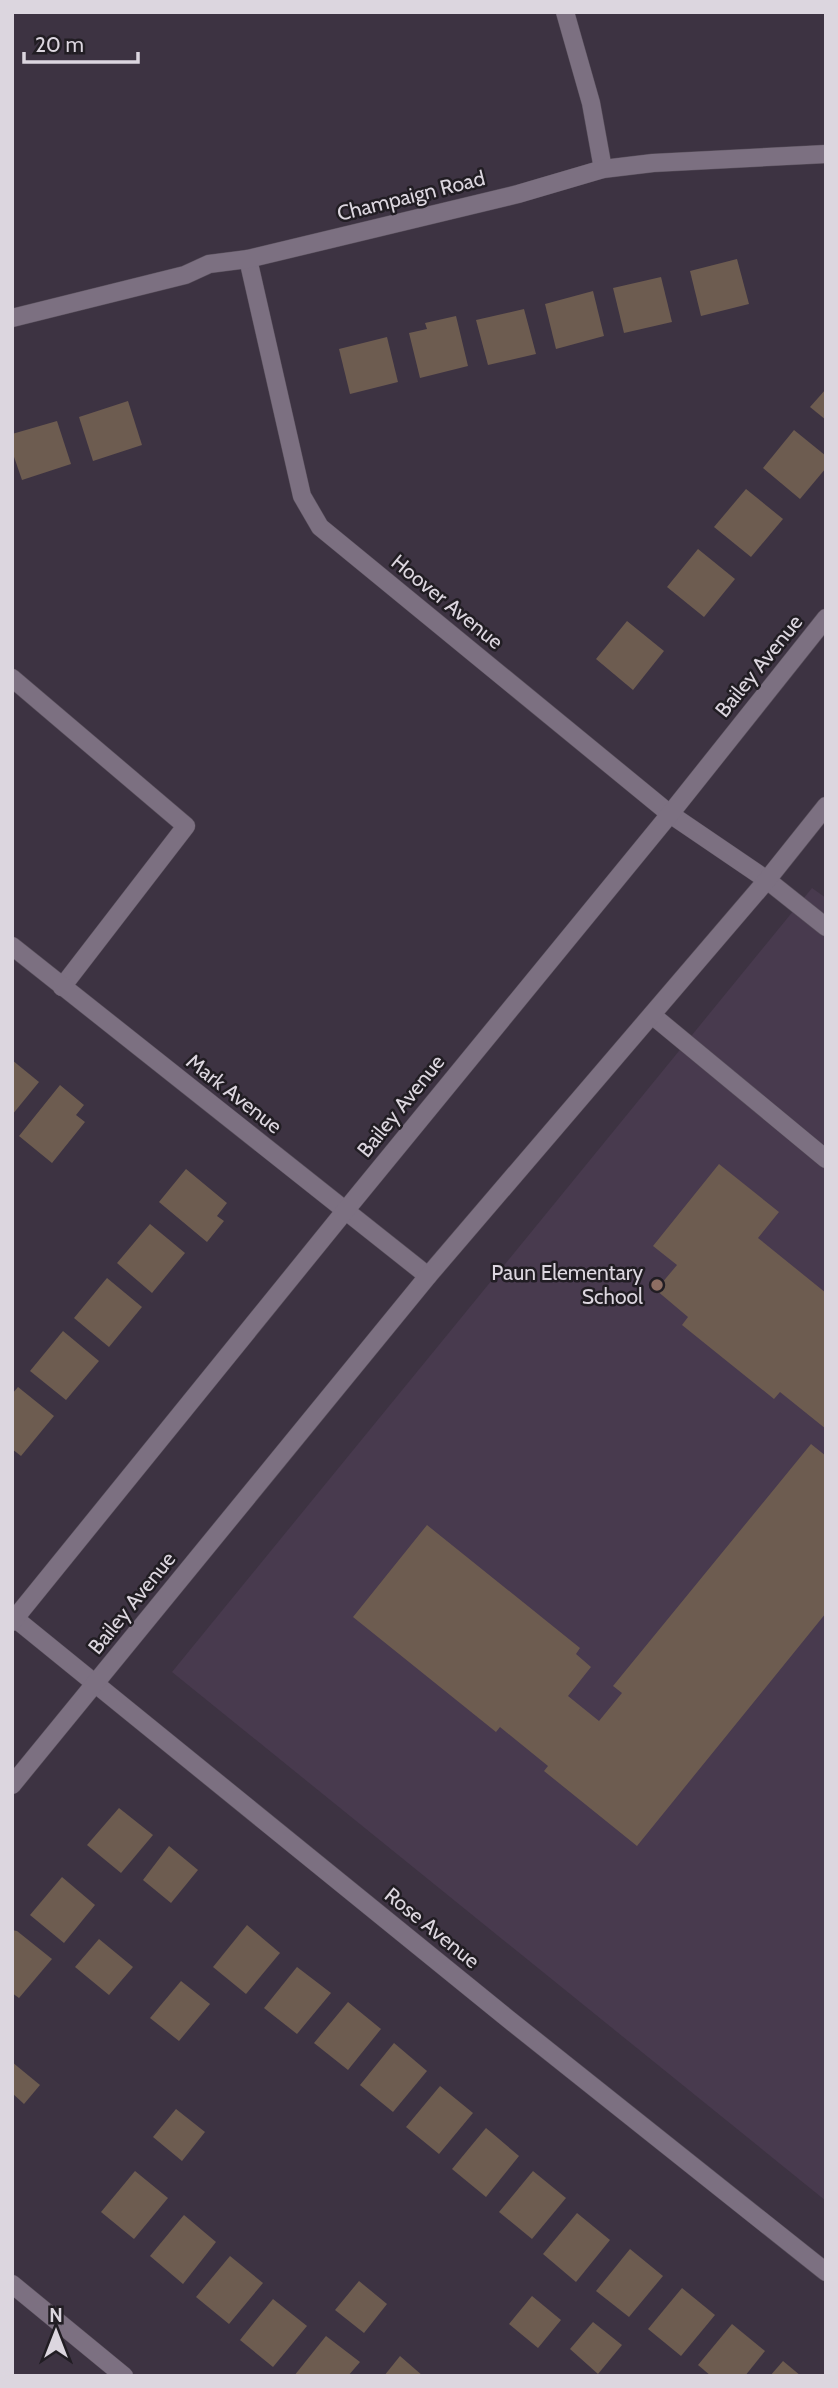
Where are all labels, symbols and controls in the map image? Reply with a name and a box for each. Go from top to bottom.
scale bar [24,21,138,65]
text: 20 m [35,32,84,57]
street label: Champaign Road [334,165,487,226]
street label: Hoover Avenue [386,549,508,654]
street label: Bailey Avenue [710,609,808,722]
street label: Mark Avenue [182,1049,287,1139]
street label: Bailey Avenue [352,1049,450,1162]
place label: Paun Elementary School [491,1260,643,1309]
marker: Paun Elementary School [649,1277,665,1293]
street label: Bailey Avenue [83,1546,181,1659]
street label: Rose Avenue [380,1882,485,1974]
north arrow [21,2297,91,2367]
text: N [49,2304,63,2327]

